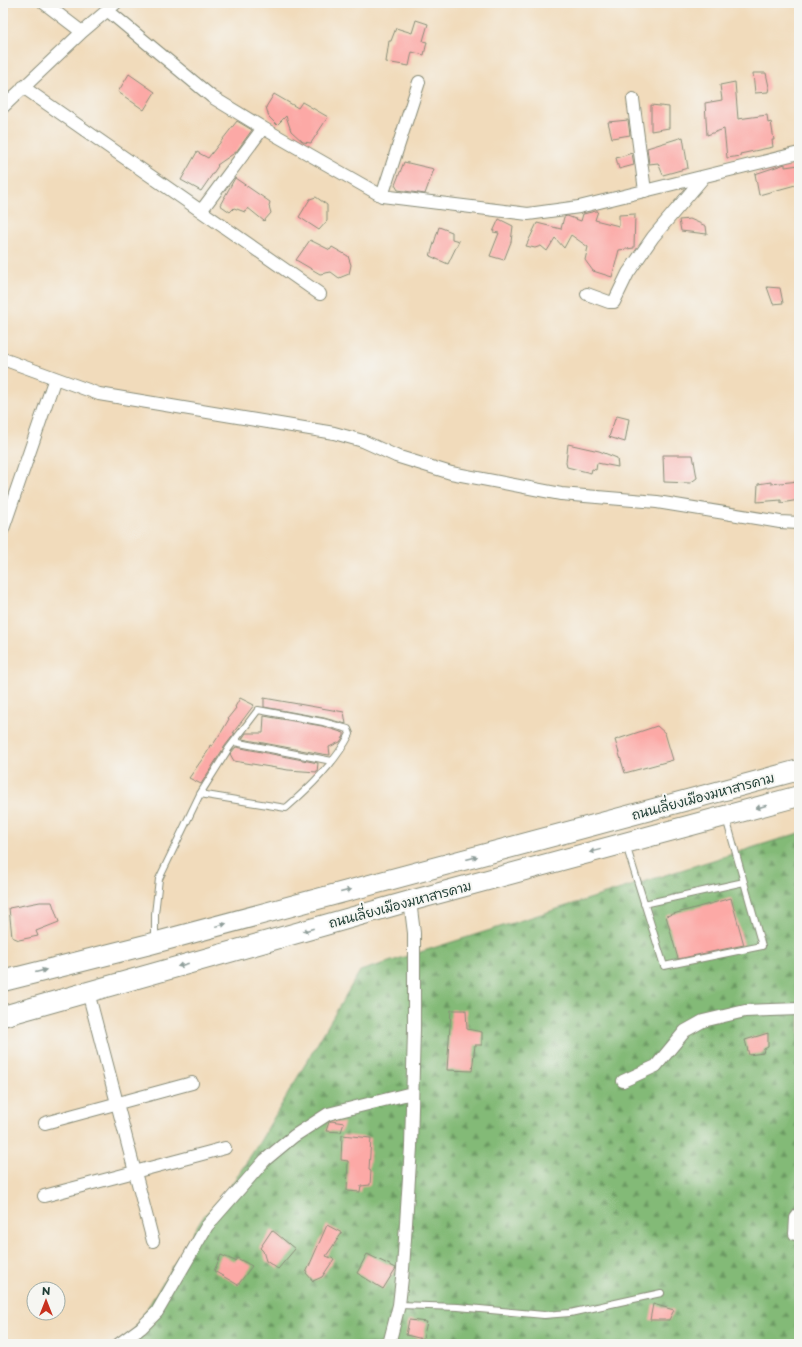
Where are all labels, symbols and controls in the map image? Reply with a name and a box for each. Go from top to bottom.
street label: ถนนเลี่ยงเมืองมหาสารคาม [629,764,776,824]
one-way arrow [755,804,767,810]
one-way arrow [589,849,602,855]
one-way arrow [466,854,478,860]
street label: ถนนเลี่ยงเมืองมหาสารคาม [326,872,473,932]
one-way arrow [341,888,353,894]
one-way arrow [215,922,227,928]
one-way arrow [302,927,314,933]
one-way arrow [176,962,188,968]
one-way arrow [35,968,47,974]
north arrow [26,1281,66,1321]
text: N [42,1282,51,1299]

